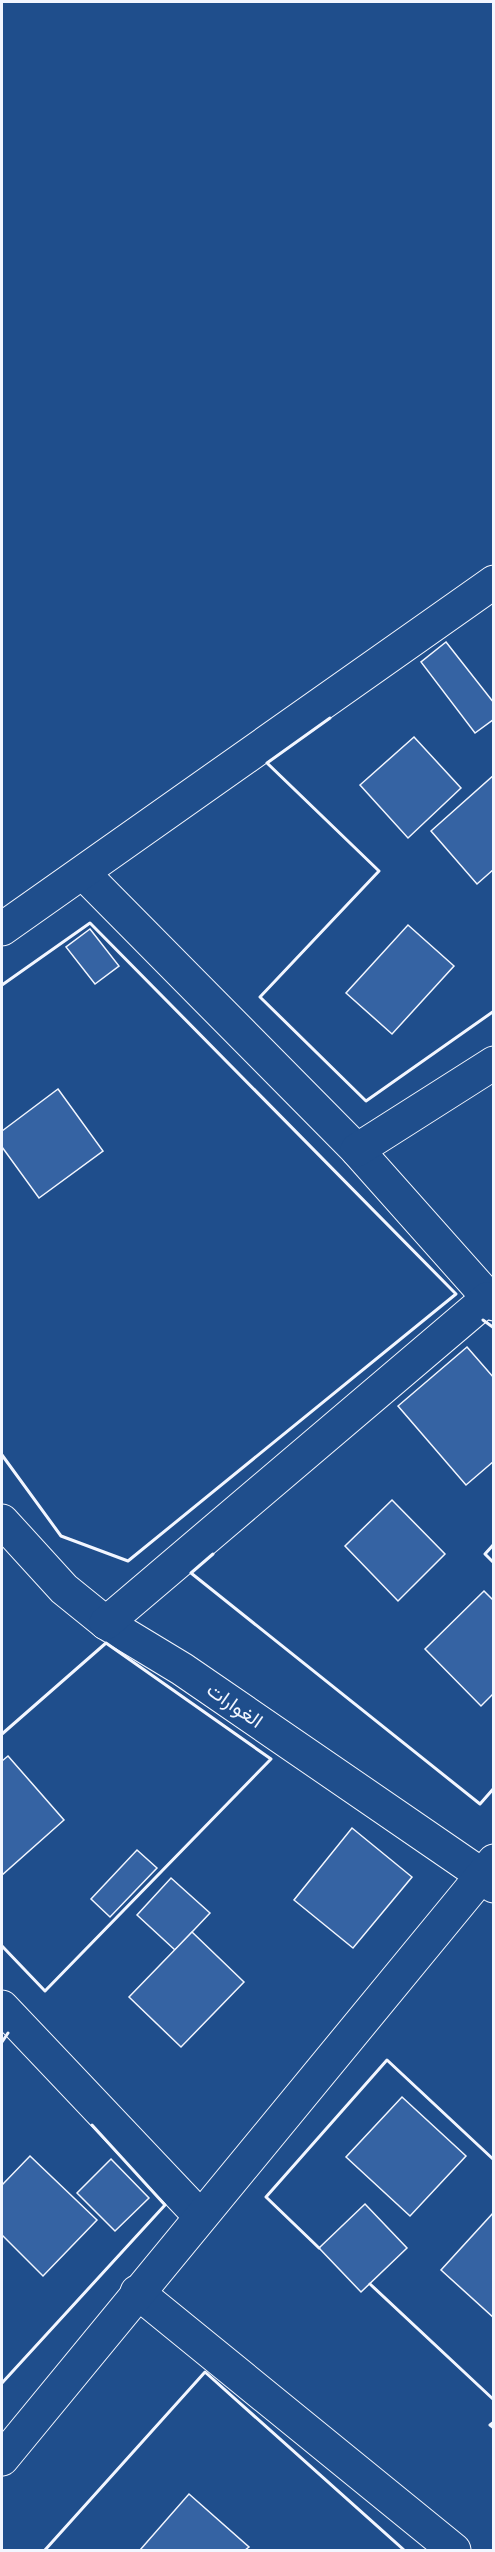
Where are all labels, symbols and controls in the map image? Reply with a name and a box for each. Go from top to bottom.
street label: الغوارات [202,1677,268,1734]

